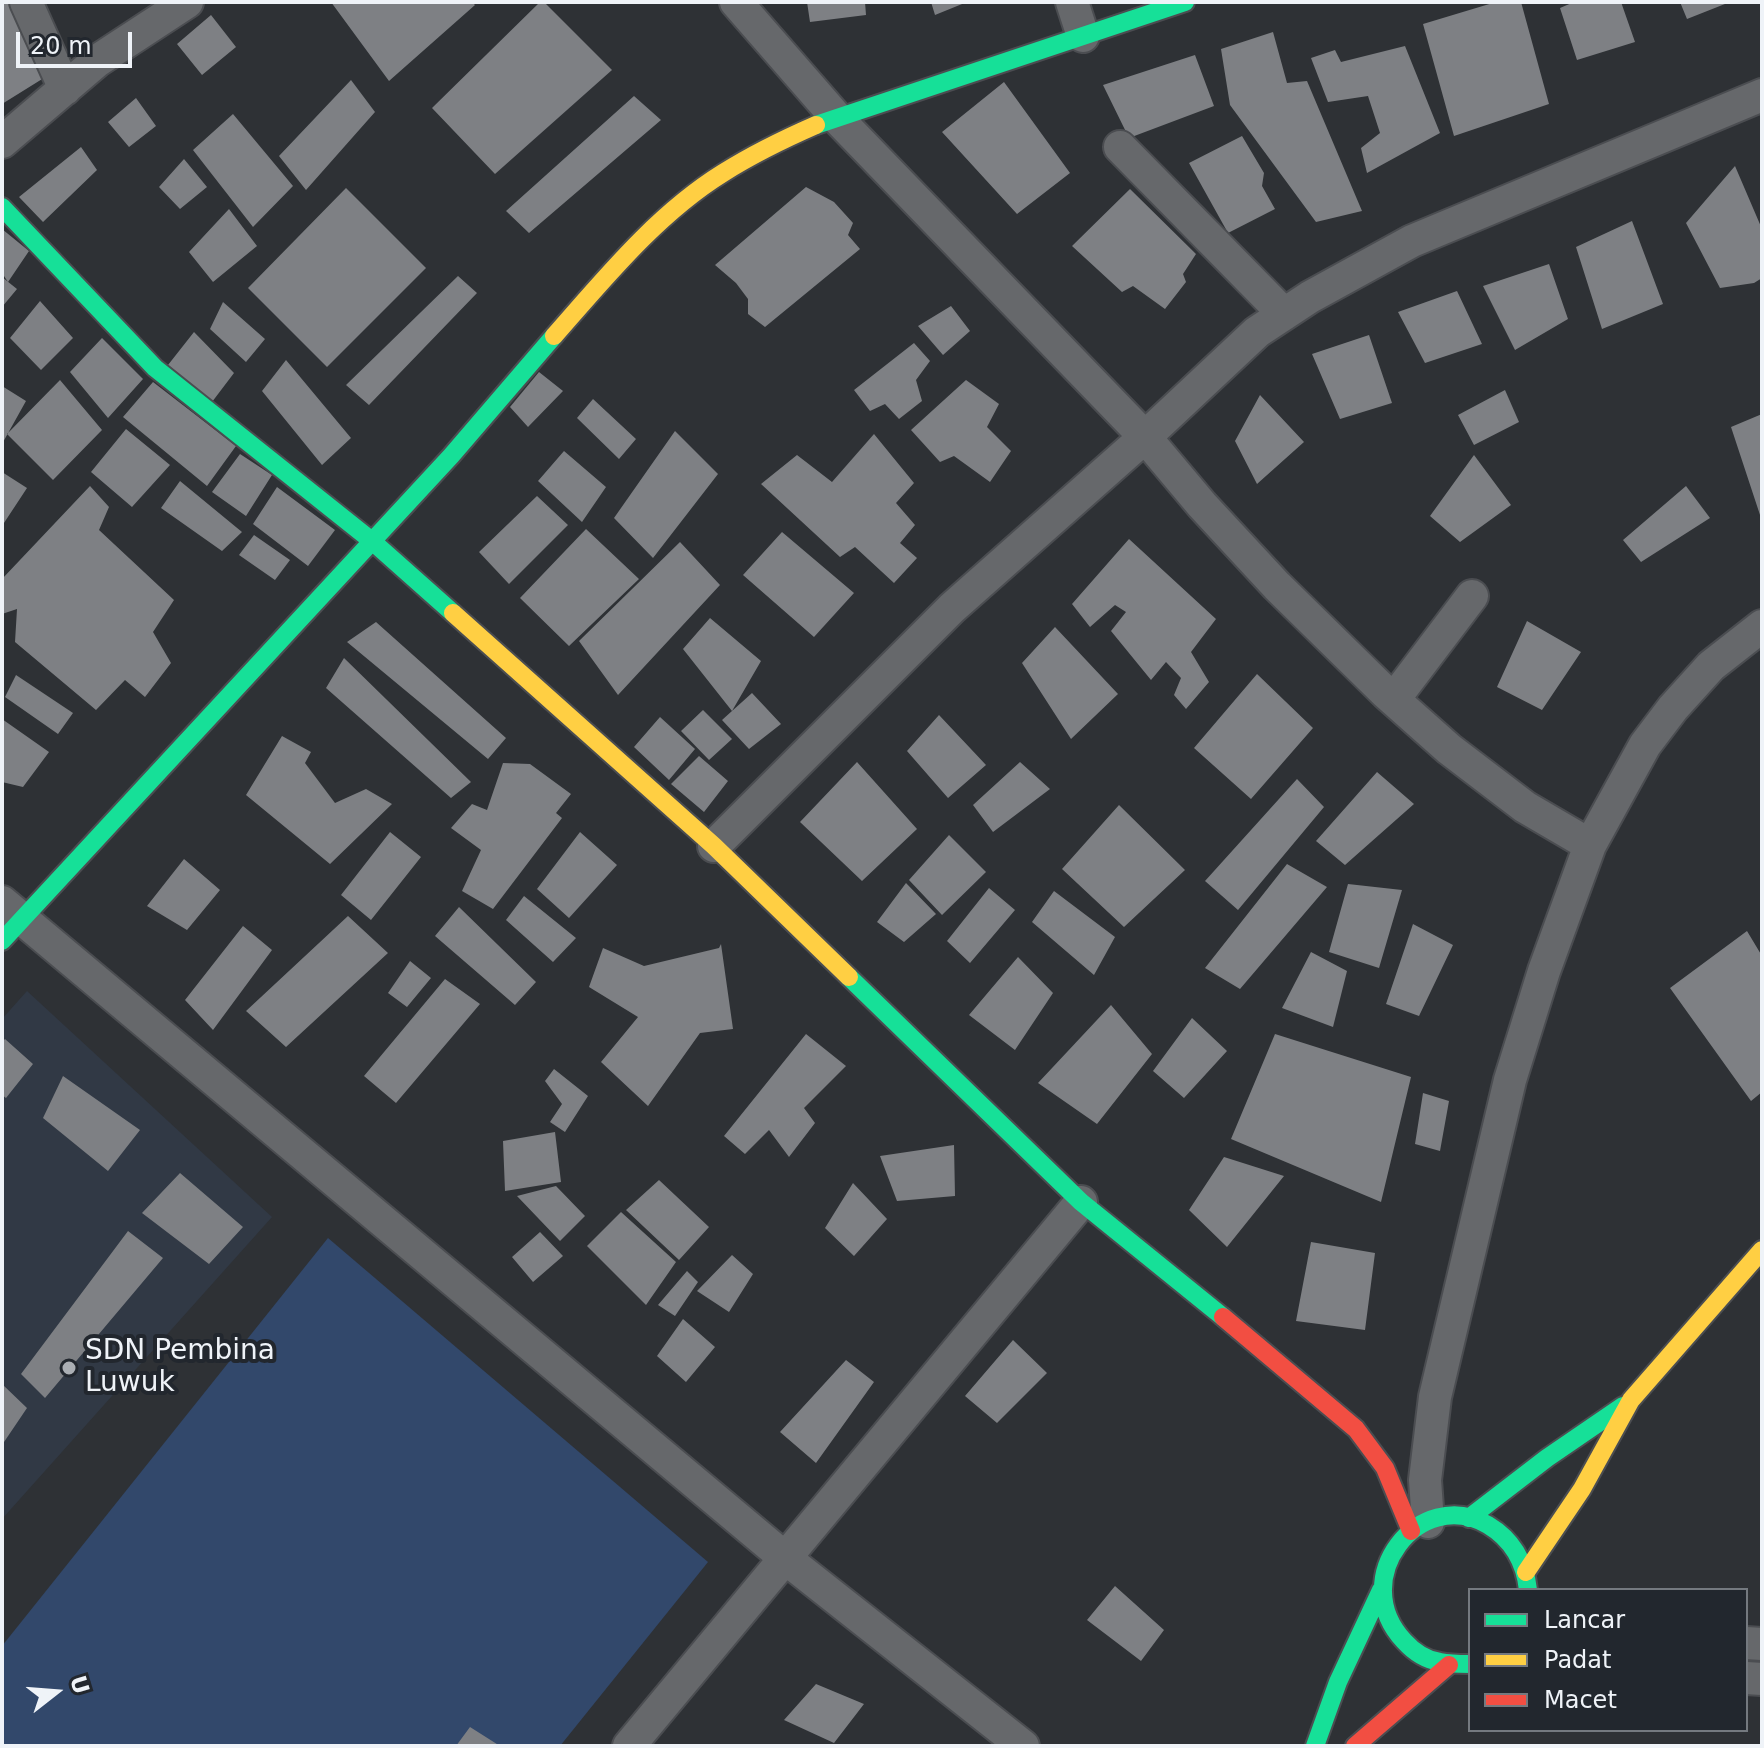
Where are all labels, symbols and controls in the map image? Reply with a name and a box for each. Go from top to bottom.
scale bar [20,16,136,66]
text: 20 m [30,32,92,60]
place label: SDN Pembina Luwuk [85,1335,275,1401]
marker: SDN Pembina Luwuk [60,1359,78,1377]
legend [1468,1588,1748,1732]
text: Lancar [1544,1606,1625,1634]
text: Padat [1544,1646,1611,1674]
north arrow [16,1652,96,1732]
text: U [65,1673,94,1697]
text: Macet [1544,1686,1617,1714]

